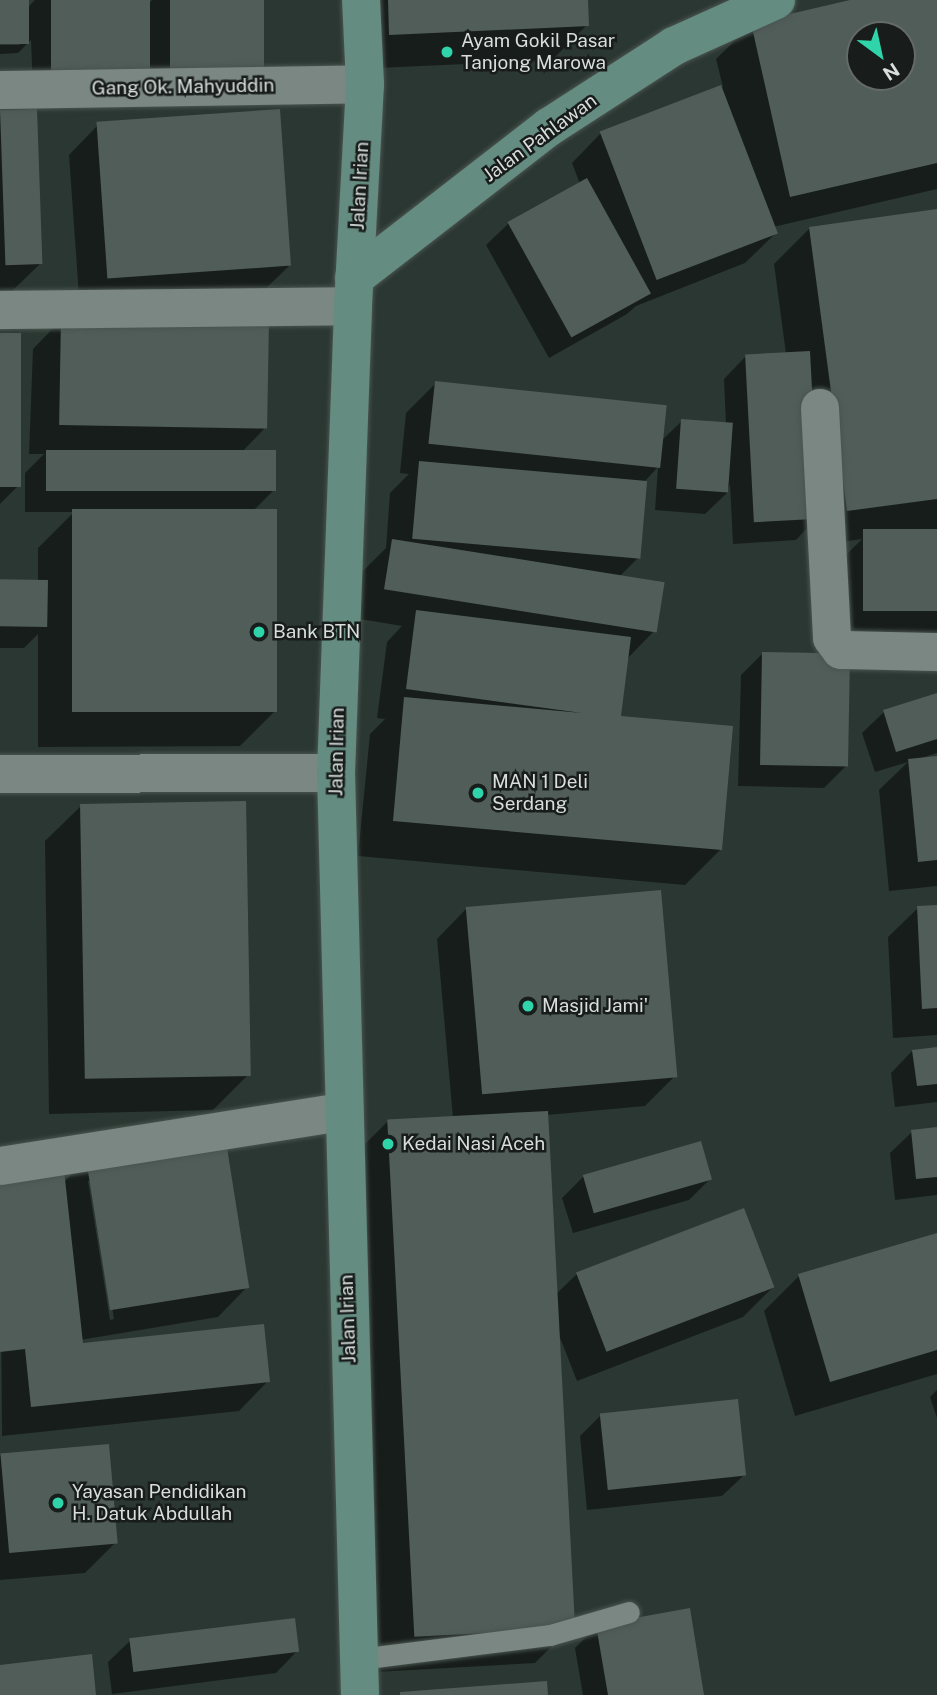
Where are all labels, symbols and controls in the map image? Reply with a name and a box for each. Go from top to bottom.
north arrow [846,21,916,91]
place label: Ayam Gokil Pasar Tanjong Marowa [461,30,615,74]
marker: Ayam Gokil Pasar Tanjong Marowa [439,44,455,60]
text: N [879,59,904,85]
street label: Gang Ok. Mahyuddin [91,74,275,100]
street label: Jalan Pahlawan [479,89,601,187]
street label: Jalan Irian [346,141,374,231]
place label: Bank BTN [273,621,360,643]
marker: Bank BTN [251,624,267,640]
street label: Jalan Irian [325,707,349,797]
place label: MAN 1 Deli Serdang [492,771,588,815]
marker: MAN 1 Deli Serdang [470,785,486,801]
place label: Masjid Jami' [542,995,648,1017]
marker: Masjid Jami' [520,998,536,1014]
place label: Kedai Nasi Aceh [402,1133,545,1155]
marker: Kedai Nasi Aceh [380,1136,396,1152]
street label: Jalan Irian [335,1274,361,1364]
place label: Yayasan Pendidikan H. Datuk Abdullah [72,1481,247,1525]
marker: Yayasan Pendidikan H. Datuk Abdullah [50,1495,66,1511]

